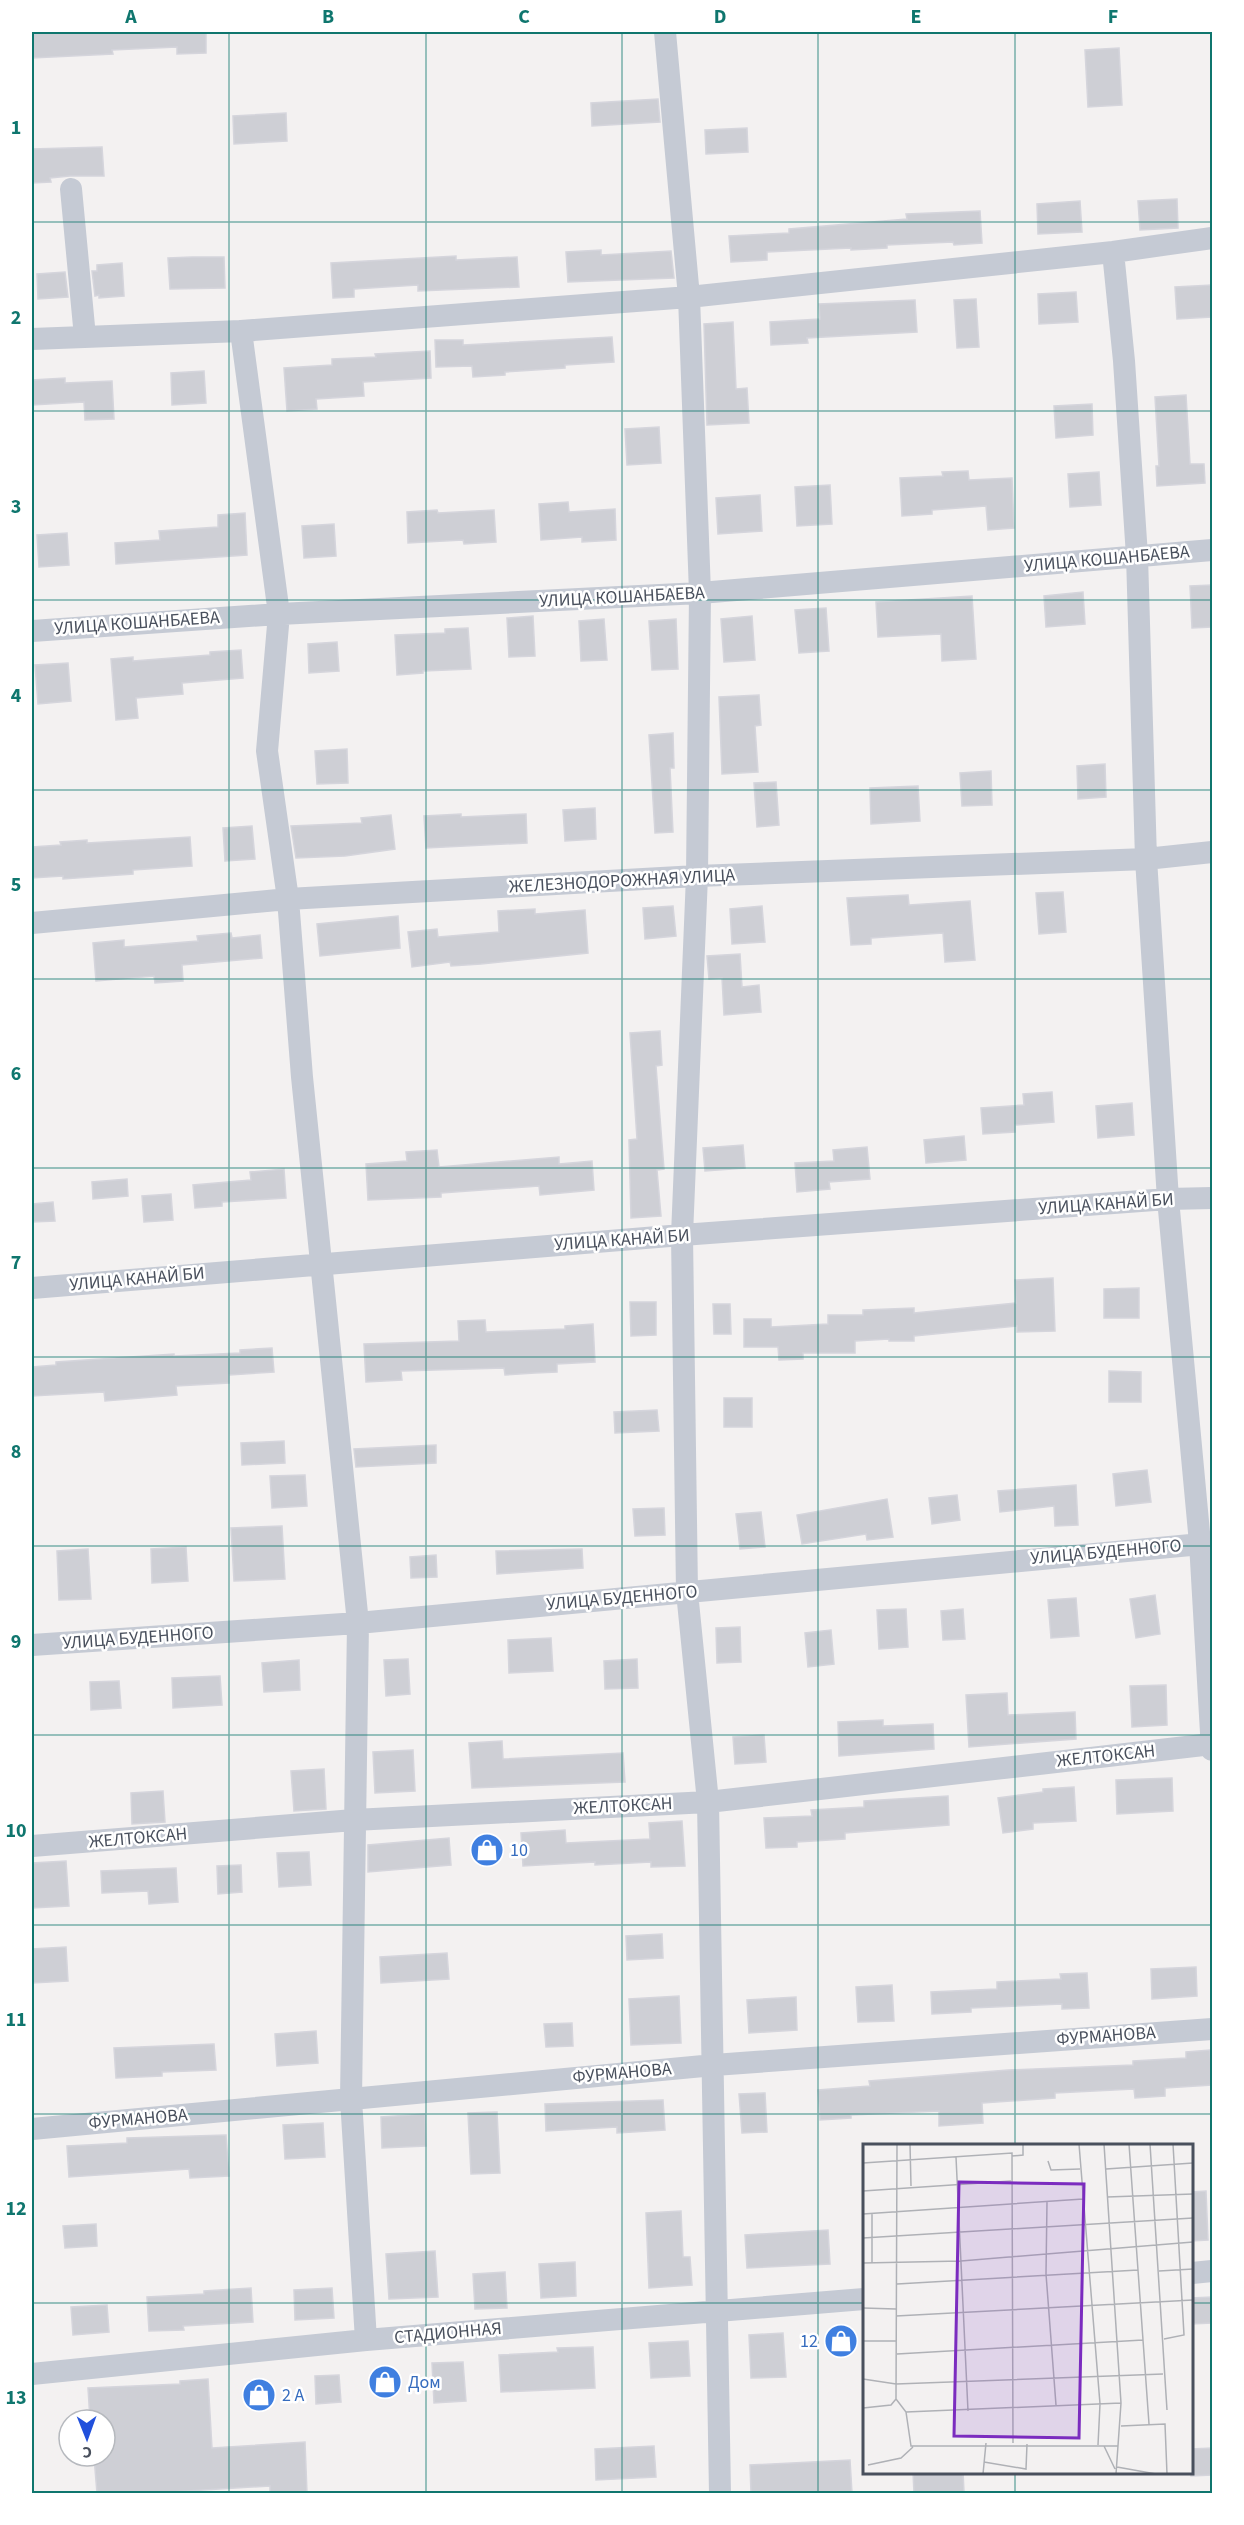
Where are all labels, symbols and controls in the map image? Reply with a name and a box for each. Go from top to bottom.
text: A [124,3,137,31]
text: B [322,3,334,31]
text: C [518,3,530,31]
text: D [714,3,726,31]
text: E [911,3,921,31]
text: F [1108,3,1118,31]
text: 1 [11,114,21,142]
text: 2 [11,304,21,332]
text: 3 [11,493,21,521]
street label: УЛИЦА КОШАНБАЕВА [1023,539,1191,579]
street label: УЛИЦА КОШАНБАЕВА [539,580,706,614]
street label: УЛИЦА КОШАНБАЕВА [53,605,221,641]
text: 4 [11,682,22,710]
street label: ЖЕЛЕЗНОДОРОЖНАЯ УЛИЦА [508,863,736,899]
text: 5 [11,871,21,899]
text: 6 [11,1060,21,1088]
street label: УЛИЦА КАНАЙ БИ [1037,1187,1175,1221]
street label: УЛИЦА КАНАЙ БИ [553,1223,691,1257]
text: 7 [11,1249,21,1277]
street label: УЛИЦА КАНАЙ БИ [68,1261,206,1297]
text: 8 [11,1438,21,1466]
street label: УЛИЦА БУДЕННОГО [1030,1533,1183,1571]
street label: УЛИЦА БУДЕННОГО [546,1579,699,1617]
street label: УЛИЦА БУДЕННОГО [62,1620,214,1656]
text: 9 [11,1628,21,1656]
street label: ЖЕЛТОКСАН [1055,1738,1157,1774]
street label: ЖЕЛТОКСАН [573,1791,673,1821]
text: 10 [5,1817,27,1845]
street label: ЖЕЛТОКСАН [88,1821,188,1855]
shop icon: 10 [469,1832,505,1868]
place label: 10 [510,1838,528,1863]
text: 11 [5,2006,27,2034]
street label: ФУРМАНОВА [1055,2020,1157,2052]
street label: ФУРМАНОВА [571,2056,673,2090]
street label: ФУРМАНОВА [87,2102,189,2136]
inset map [863,2144,1193,2474]
text: 12 [5,2195,27,2223]
street label: СТАДИОННАЯ [393,2316,503,2350]
shop icon: 12 [823,2323,859,2359]
place label: 12 [800,2329,818,2354]
shop icon: Дом [367,2364,403,2400]
place label: Дом [408,2370,441,2395]
shop icon: 2 А [241,2377,277,2413]
place label: 2 А [282,2383,305,2408]
text: 13 [5,2384,27,2412]
north arrow [57,2408,117,2468]
text: С [82,2441,92,2463]

